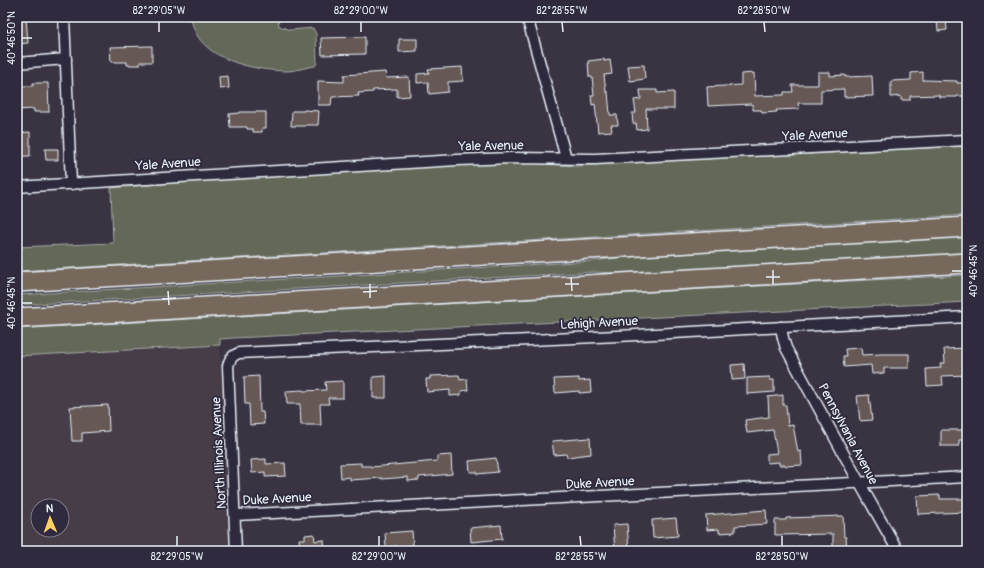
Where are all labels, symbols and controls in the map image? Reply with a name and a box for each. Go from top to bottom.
text: 82°29'05"W [133,5,186,17]
text: 82°29'00"W [334,5,388,17]
text: 82°28'55"W [536,5,588,17]
text: 82°28'50"W [738,5,791,17]
text: 40°46'50"N [6,11,18,65]
street label: Yale Avenue [781,125,849,145]
street label: Yale Avenue [457,137,524,155]
street label: Yale Avenue [134,154,202,174]
text: 40°46'45"N [968,244,980,297]
text: 40°46'45"N [6,276,18,329]
street label: Lehigh Avenue [560,313,639,333]
street label: Pennsylvania Avenue [815,381,882,488]
street label: North Illinois Avenue [208,396,230,509]
street label: Duke Avenue [565,473,635,493]
street label: Duke Avenue [242,489,312,509]
north arrow [30,498,70,538]
text: N [46,502,54,515]
text: 82°29'05"W [151,551,204,563]
text: 82°29'00"W [352,551,406,563]
text: 82°28'55"W [555,551,607,563]
text: 82°28'50"W [756,551,809,563]

